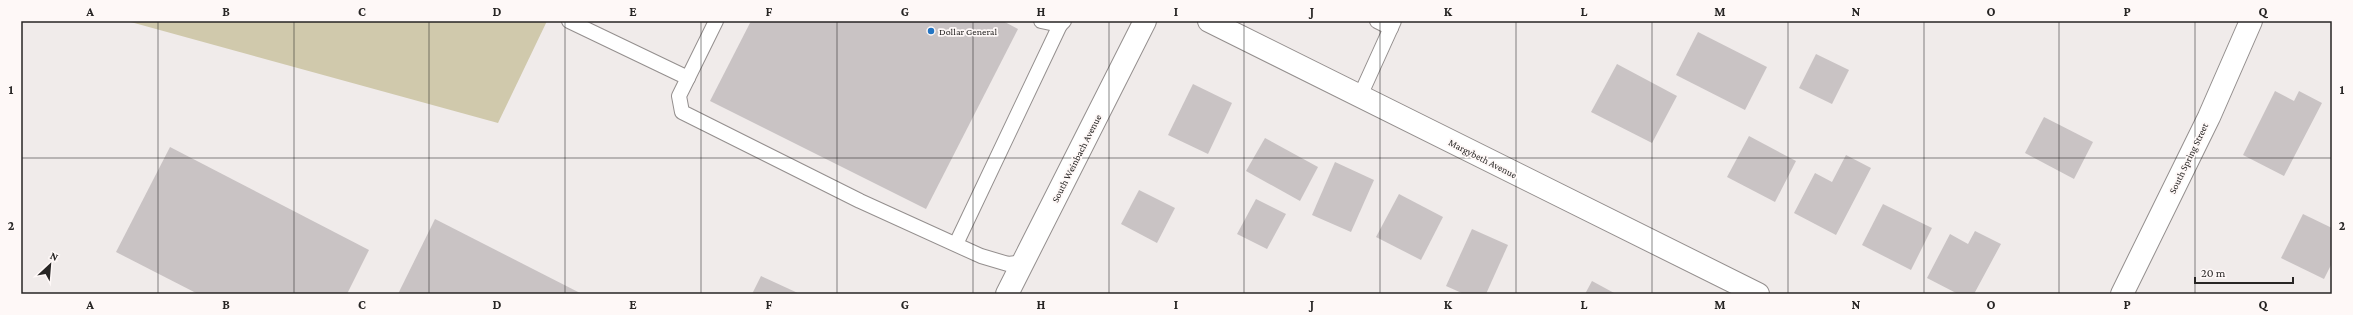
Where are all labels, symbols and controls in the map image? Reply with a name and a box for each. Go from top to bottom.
text: A [85,4,94,19]
text: B [222,4,230,19]
text: C [358,4,366,19]
text: D [493,4,502,19]
text: E [629,4,637,19]
text: F [766,4,773,19]
text: G [901,4,909,19]
text: H [1037,4,1046,19]
text: I [1174,4,1178,19]
text: J [1308,4,1314,19]
text: K [1444,4,1453,19]
text: L [1581,4,1588,19]
text: M [1714,4,1726,19]
text: N [1852,4,1861,19]
text: O [1987,4,1996,19]
text: P [2123,4,2131,19]
text: Q [2259,4,2269,19]
marker: Dollar General [926,26,936,36]
place label: Dollar General [939,26,997,37]
text: 1 [9,82,14,97]
text: 1 [2340,82,2345,97]
street label: South Weinbach Avenue [1049,112,1104,204]
street label: South Spring Street [2167,121,2211,195]
street label: Margybeth Avenue [1447,136,1519,181]
text: 2 [8,218,15,233]
text: 2 [2339,218,2346,233]
north arrow [30,245,70,285]
text: N [48,249,61,263]
scale bar [2195,259,2293,285]
text: 20 m [2201,266,2226,280]
text: A [85,297,94,312]
text: B [222,297,230,312]
text: C [358,297,366,312]
text: D [493,297,502,312]
text: E [629,297,637,312]
text: F [766,297,773,312]
text: G [901,297,909,312]
text: H [1037,297,1046,312]
text: I [1174,297,1178,312]
text: J [1308,297,1314,312]
text: K [1444,297,1453,312]
text: L [1581,297,1588,312]
text: M [1714,297,1726,312]
text: N [1852,297,1861,312]
text: O [1987,297,1996,312]
text: P [2123,297,2131,312]
text: Q [2259,297,2269,312]

